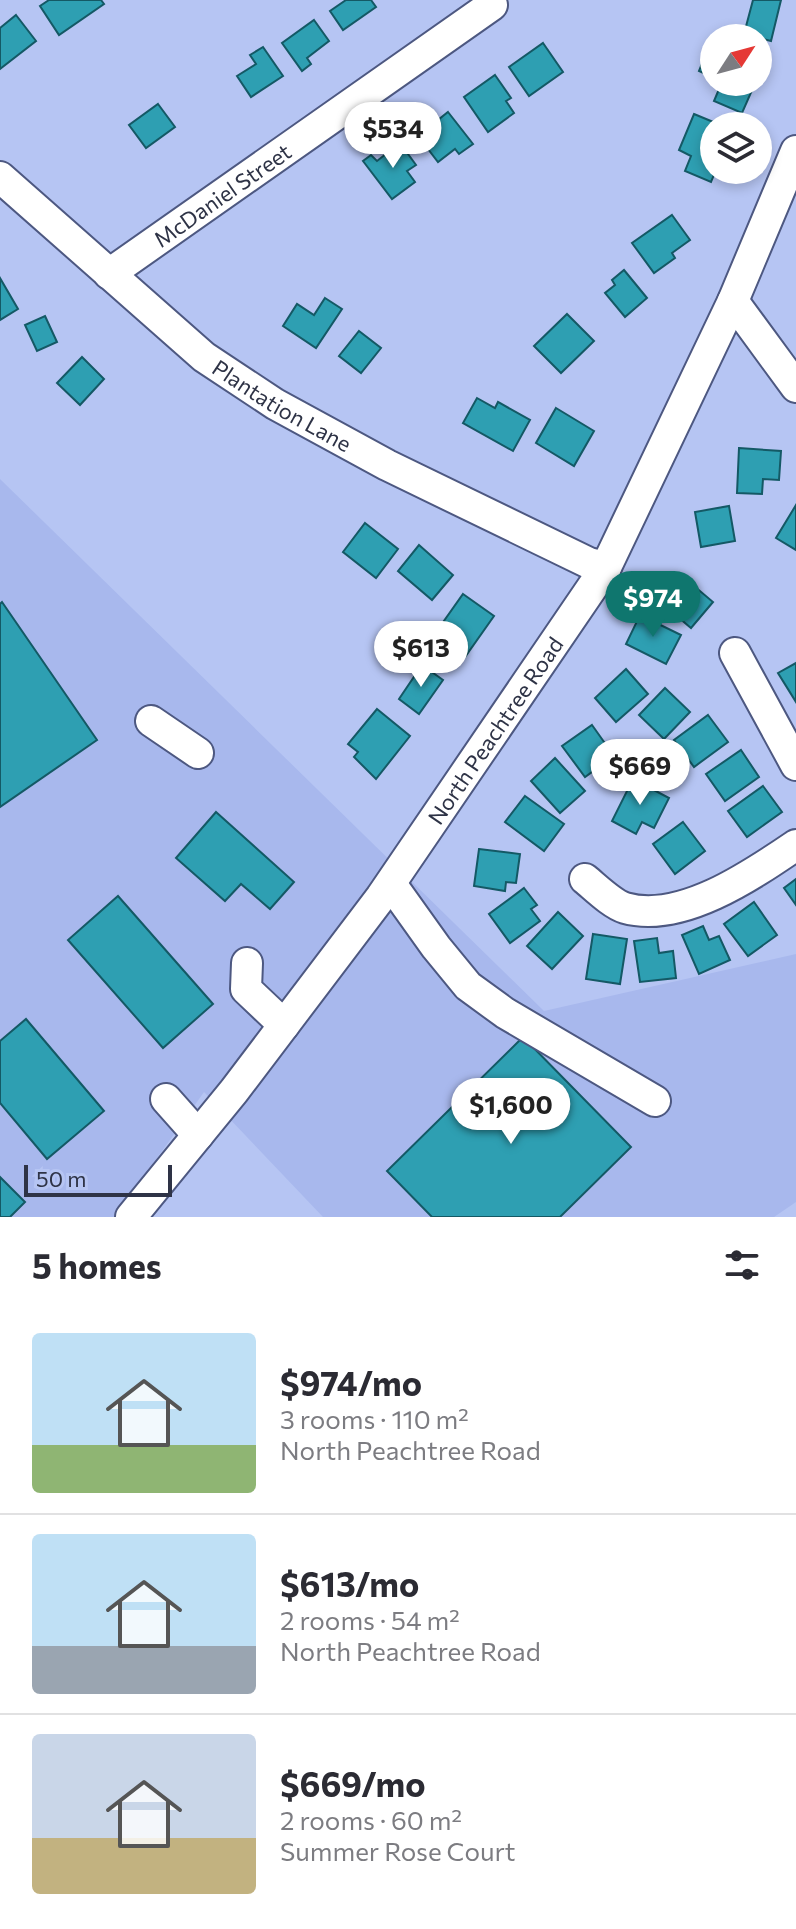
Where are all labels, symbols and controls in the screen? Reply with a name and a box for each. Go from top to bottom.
north arrow [700,24,772,96]
map controls [700,24,772,184]
pin: $534 [346,102,440,170]
text: $534 [362,112,424,143]
button: layers [700,112,772,184]
street label: McDaniel Street [148,137,296,252]
street label: Plantation Lane [208,353,356,457]
pin: $974 [606,571,700,639]
text: $974 [623,581,683,612]
pin: $613 [374,621,468,689]
text: $613 [392,631,450,662]
street label: North Peachtree Road [421,631,568,829]
pin: $669 [593,739,687,807]
text: $669 [609,749,671,780]
pin: $1,600 [446,1078,576,1146]
text: $1,600 [469,1088,553,1119]
scale bar [24,1161,172,1197]
text: 50 m [36,1165,86,1192]
icon: filters [720,1243,764,1287]
text: 5 homes [32,1244,162,1286]
text: $974/mo [280,1361,422,1403]
icon: home [96,1365,192,1461]
text: 3 rooms · 110 m² [280,1403,469,1434]
text: North Peachtree Road [280,1434,541,1465]
text: $613/mo [280,1562,419,1604]
icon: home [96,1566,192,1662]
text: 2 rooms · 54 m² [280,1604,460,1635]
text: North Peachtree Road [280,1635,541,1666]
text: $669/mo [280,1762,426,1804]
icon: home [96,1766,192,1862]
text: 2 rooms · 60 m² [280,1804,462,1835]
text: Summer Rose Court [280,1835,516,1866]

